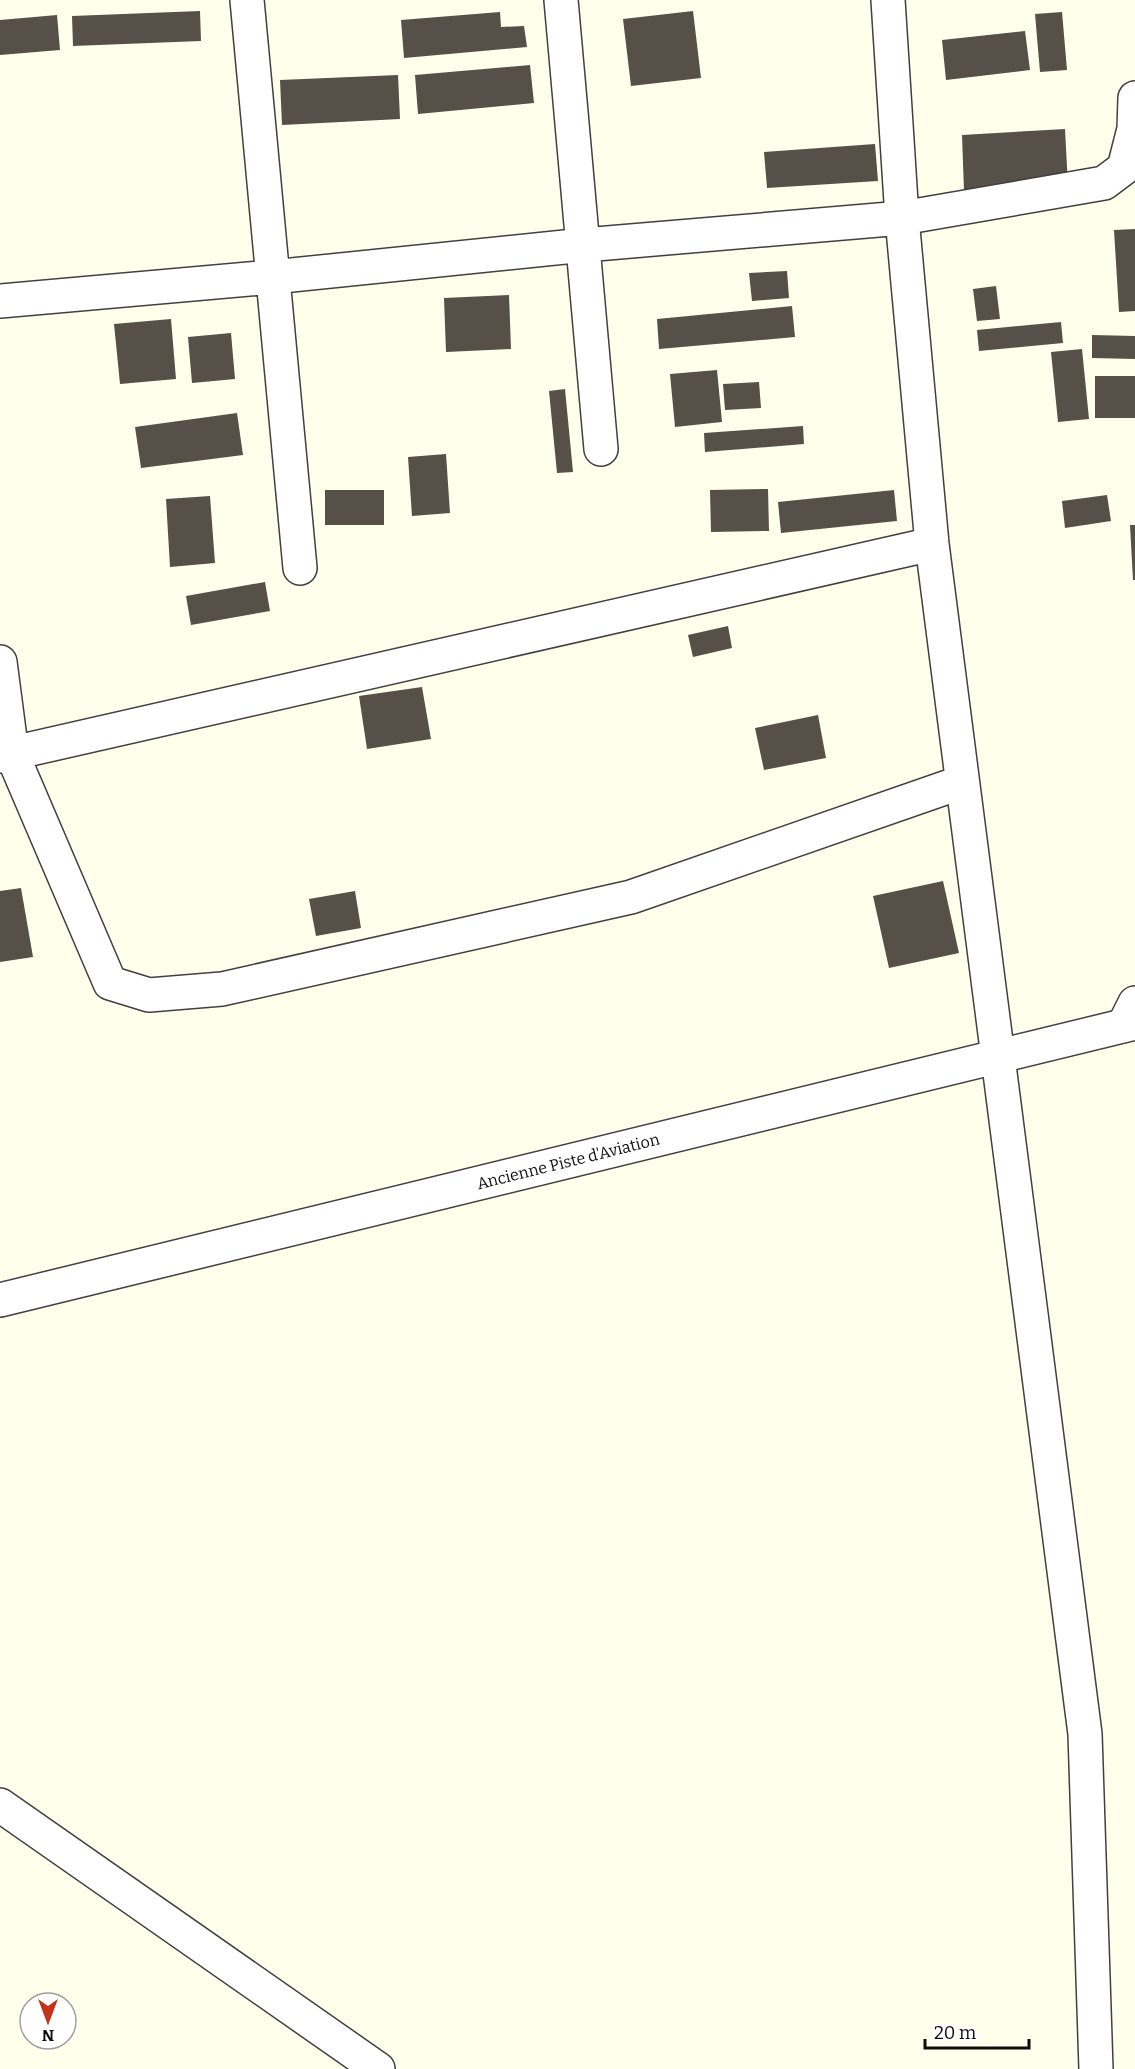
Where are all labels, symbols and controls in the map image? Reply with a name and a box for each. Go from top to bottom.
street label: Ancienne Piste d'Aviation [475,1130,661,1193]
north arrow [18,1991,78,2051]
scale bar [925,2012,1028,2050]
text: 20 m [934,2022,976,2044]
text: N [42,2026,54,2045]

